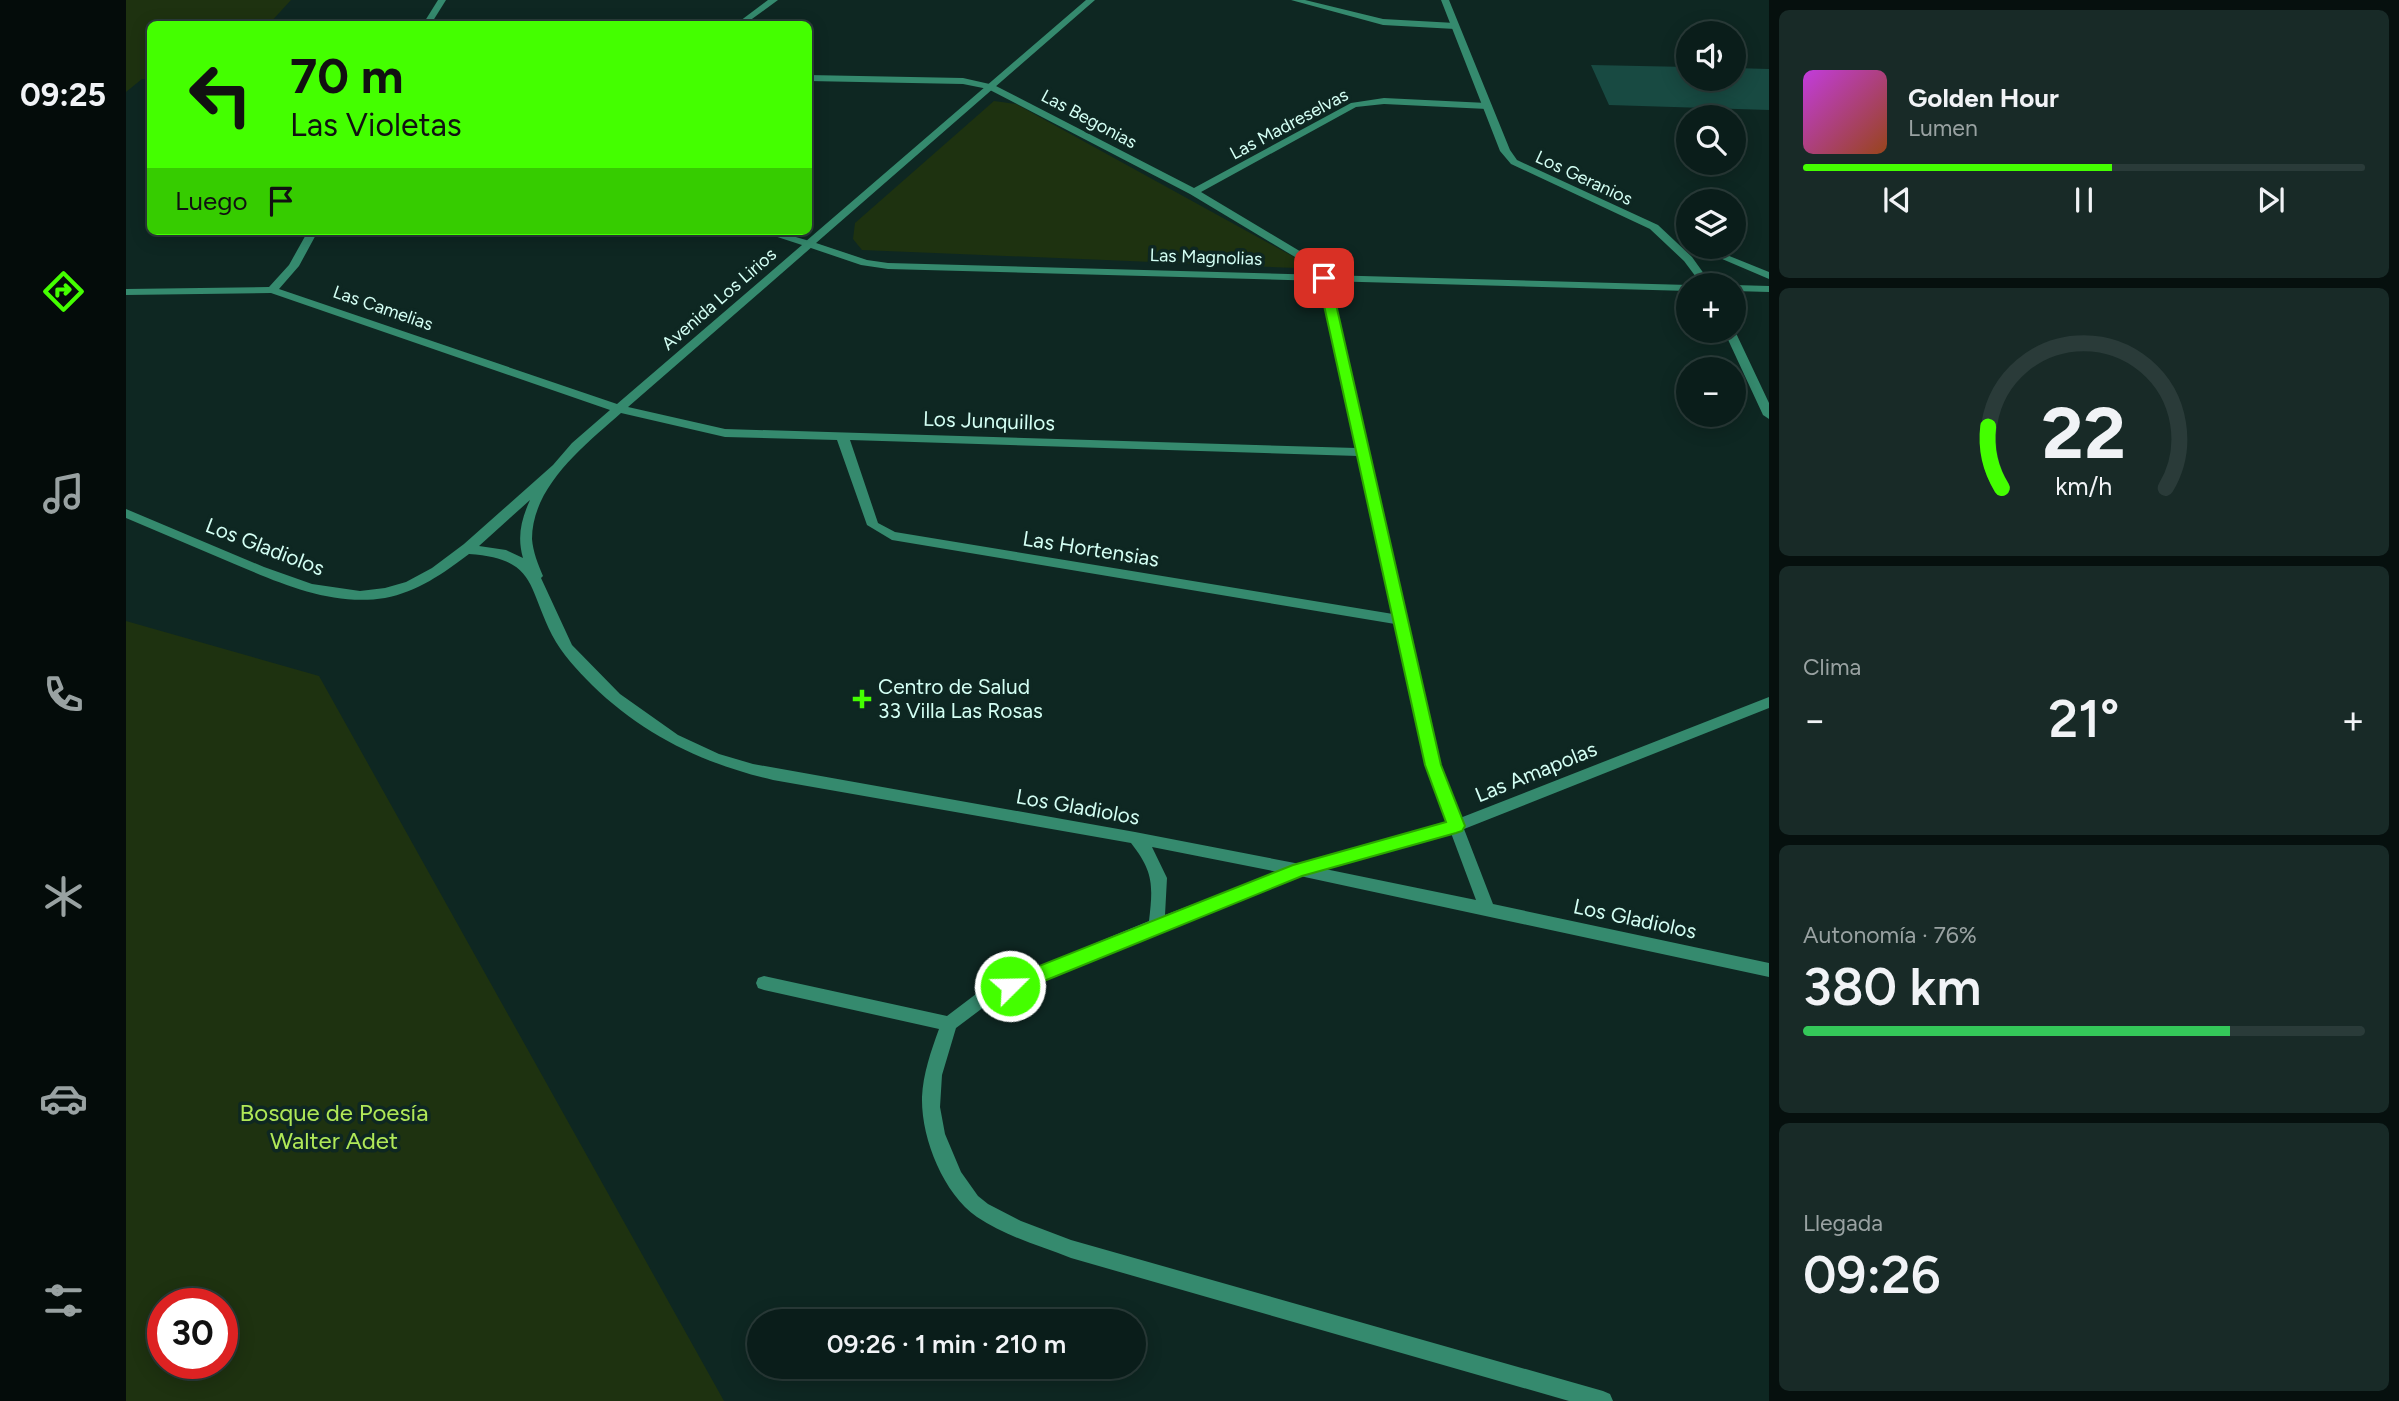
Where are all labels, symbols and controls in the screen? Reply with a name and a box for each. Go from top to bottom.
map controls [1676,21,1746,427]
button: sound [1676,21,1746,91]
text: 70 m [290,46,403,105]
icon: left [175,49,266,140]
text: 09:25 [20,76,106,114]
text: Golden Hour [1908,82,2059,114]
street label: Las Madreselvas [1226,84,1352,164]
street label: Las Begonias [1037,85,1141,153]
button: search [1676,105,1746,175]
text: Las Violetas [290,106,462,144]
text: Lumen [1908,114,1978,142]
street label: Los Geranios [1532,146,1636,210]
icon: previous [1878,181,1916,219]
icon: pause [2065,181,2103,219]
icon: next [2252,181,2290,219]
icon: arrive [262,182,300,220]
text: Luego [175,185,248,217]
button: layers [1676,189,1746,259]
street label: Avenida Los Lirios [657,243,781,355]
street label: Las Magnolias [1149,244,1263,270]
pin [1294,248,1354,308]
icon: arrive [1305,259,1343,297]
icon: directions [39,267,88,316]
button: + [1676,273,1746,343]
street label: Las Camelias [330,281,436,335]
button: − [1676,357,1746,427]
text: 22 [2042,390,2126,477]
street label: Los Junquillos [922,406,1056,435]
icon: music [39,469,88,518]
text: km/h [2055,471,2113,501]
street label: Los Gladiolos [202,512,328,581]
street label: Las Hortensias [1021,525,1161,572]
text: Clima [1803,653,1861,681]
icon: phone [39,670,88,719]
place label: Centro de Salud 33 Villa Las Rosas [878,674,1043,723]
text: 21° [2049,688,2119,750]
marker: Centro de Salud 33 Villa Las Rosas [852,689,872,709]
text: − [1803,697,1827,743]
text: + [2341,697,2365,743]
street label: Las Amapolas [1471,736,1600,807]
street label: Los Gladiolos [1014,783,1142,830]
icon: climate [39,872,88,921]
street label: Los Gladiolos [1571,893,1699,944]
text: Autonomía · 76% [1803,921,1977,949]
position arrow [973,949,1047,1023]
text: 380 km [1803,956,1981,1018]
icon: car [39,1074,88,1123]
park label: Bosque de Poesía Walter Adet [240,1098,428,1155]
text: Llegada [1803,1209,1883,1237]
text: 09:26 [1803,1244,1941,1306]
icon: filters [39,1276,88,1325]
speed limit sign: 30 [147,1288,238,1379]
text: 09:26 · 1 min · 210 m [827,1328,1066,1360]

